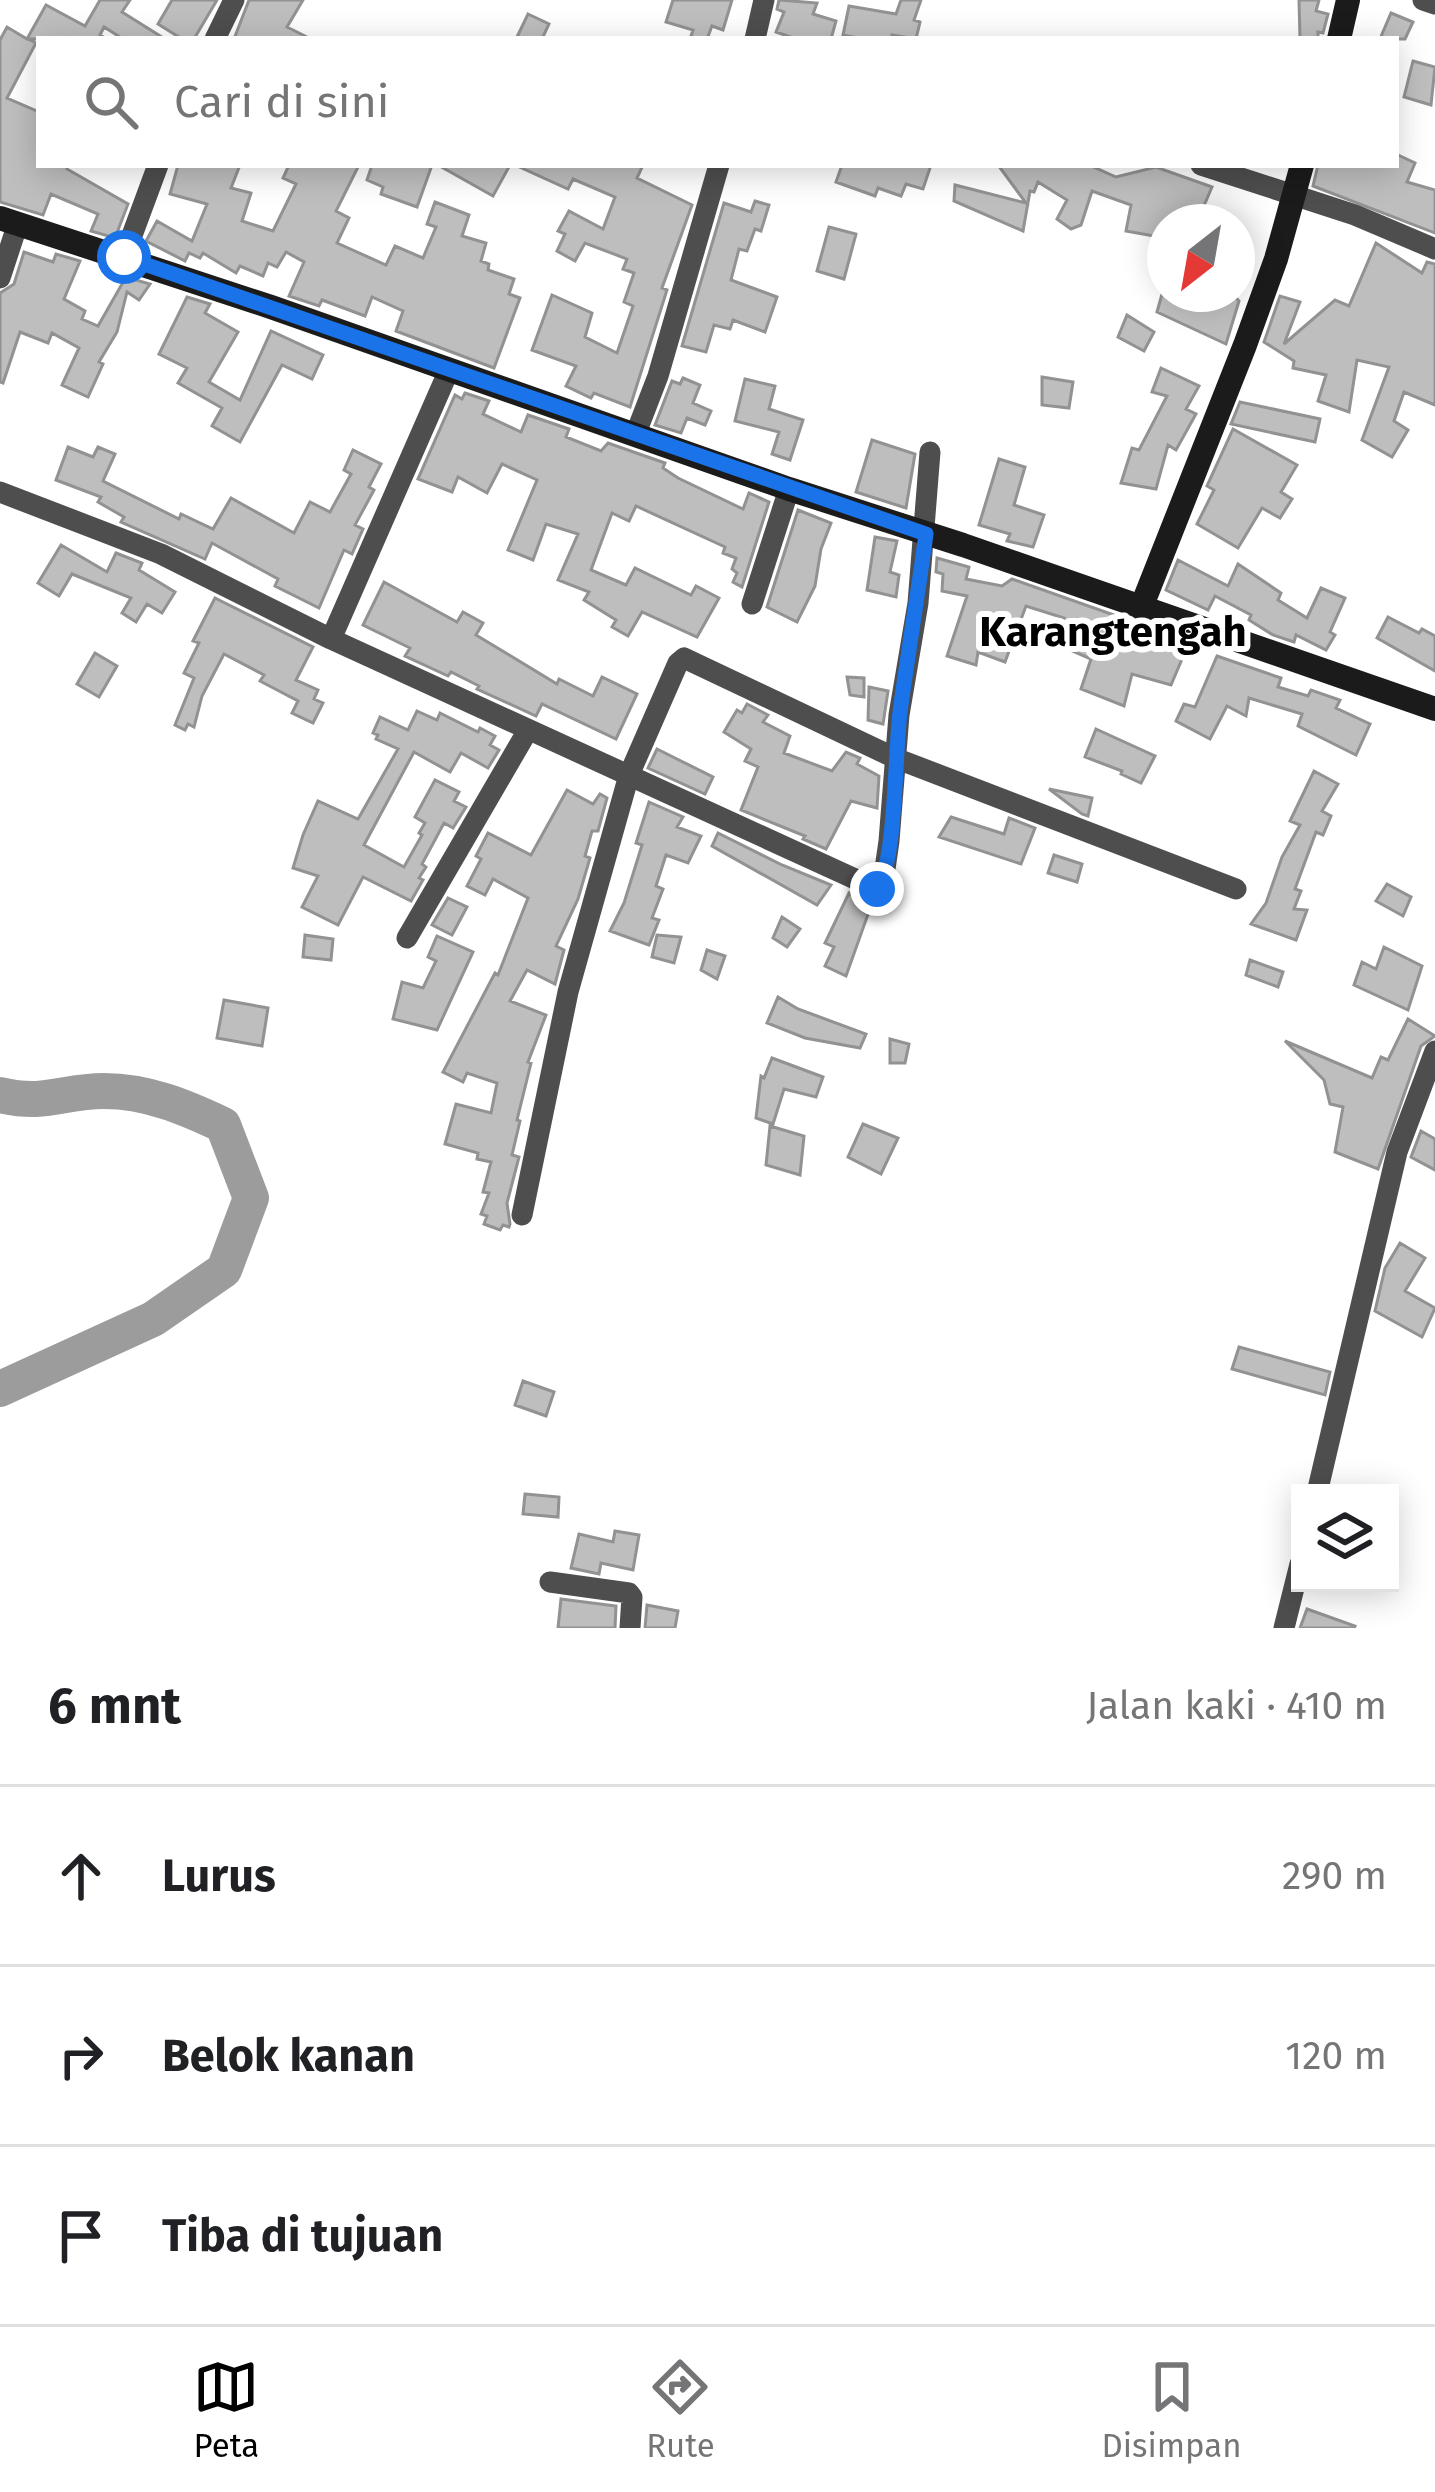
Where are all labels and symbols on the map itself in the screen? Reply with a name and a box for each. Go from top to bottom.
north arrow [1147,204,1255,312]
route start [97,230,151,284]
district label: Karangtengah [979,607,1247,657]
route end [850,862,904,916]

